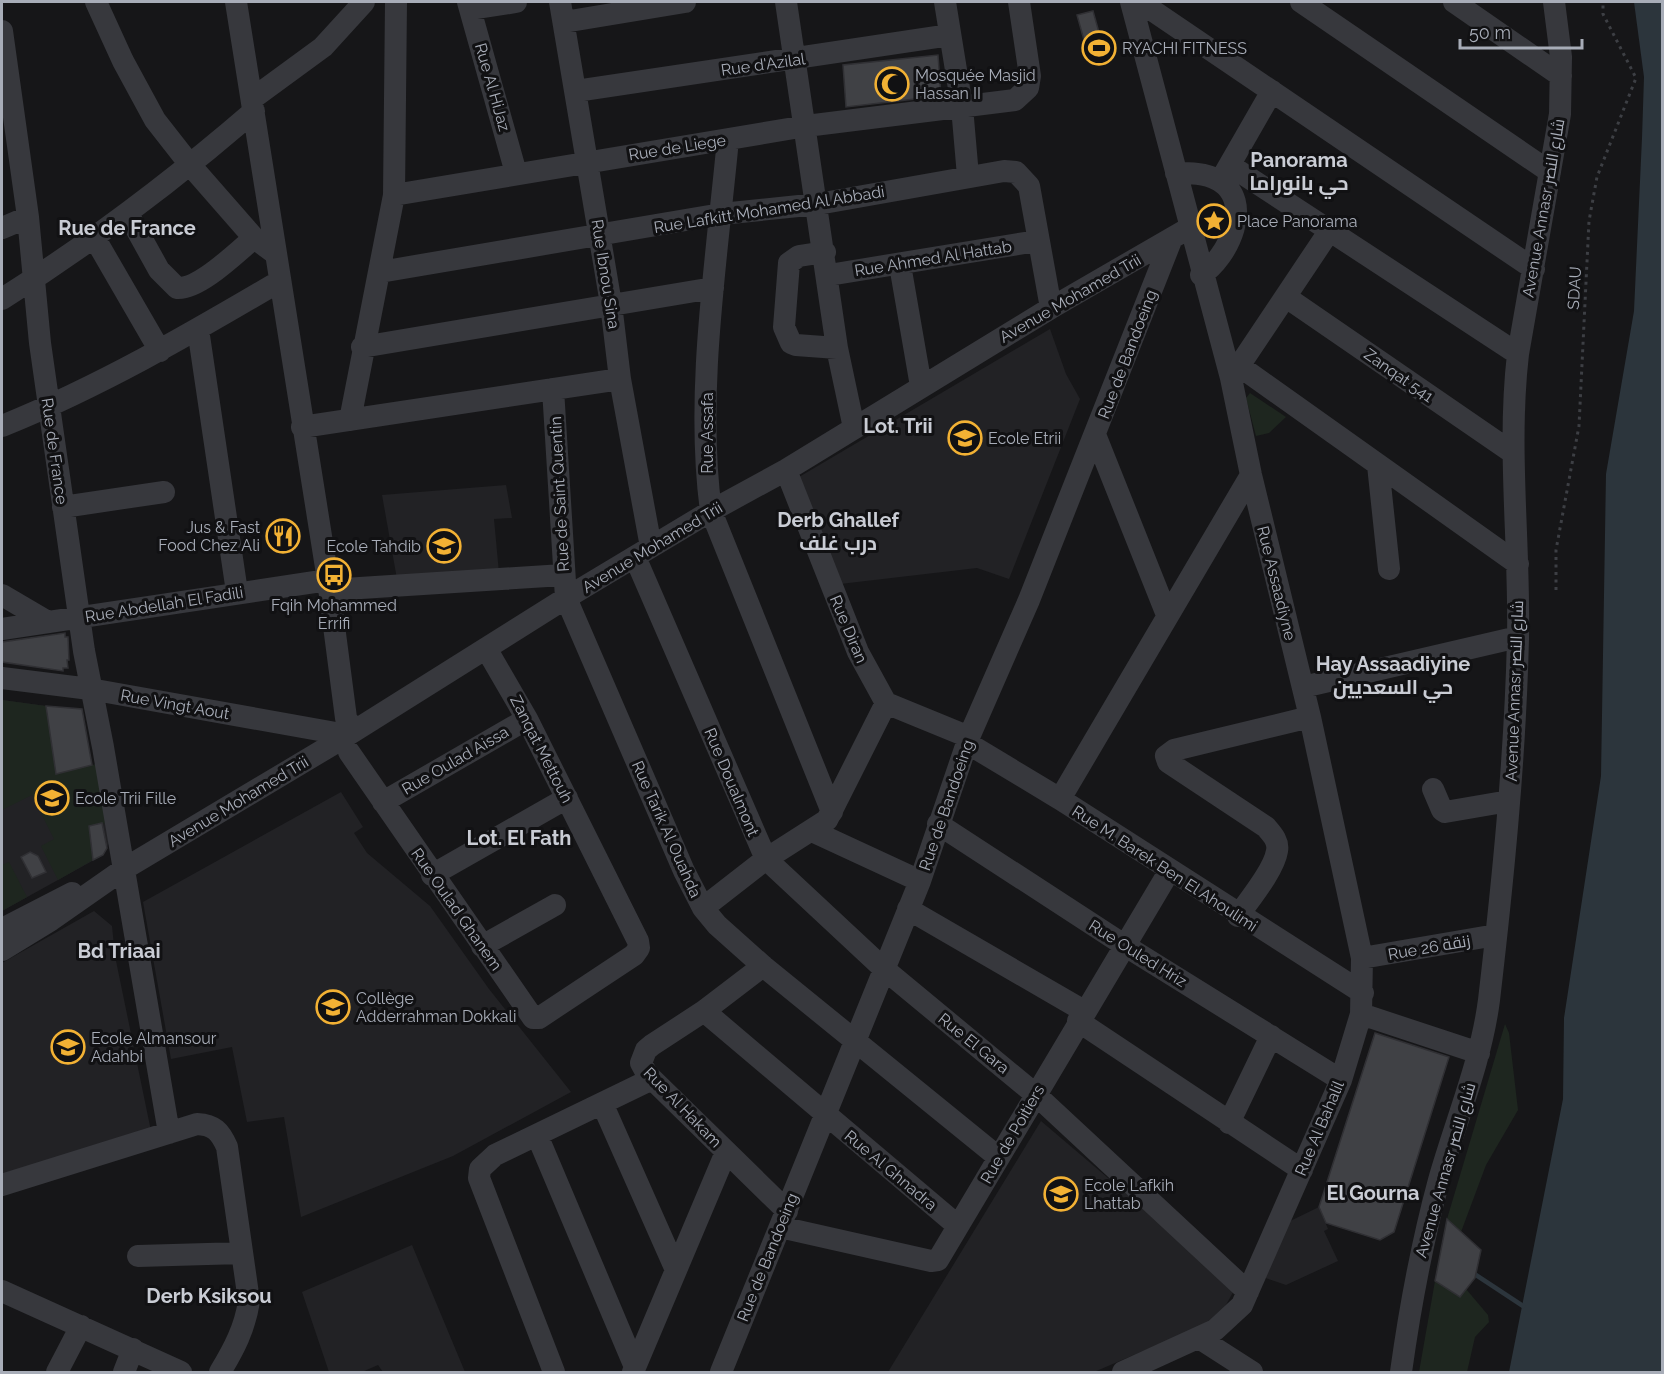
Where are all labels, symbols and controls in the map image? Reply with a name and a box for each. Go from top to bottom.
scale bar [1460,12,1582,50]
text: 50 m [1469,22,1511,43]
sports icon: RYACHI FITNESS [1081,30,1117,66]
place label: RYACHI FITNESS [1122,39,1247,58]
street label: Rue Al HiJaz [471,41,514,134]
street label: Rue d'Azilal [720,49,807,80]
mosque icon: Mosquée Masjid Hassan II [874,66,910,102]
place label: Mosquée Masjid Hassan II [915,66,1036,103]
street label: Avenue Annasr شارع النصر [1518,117,1571,299]
street label: Rue de Liege [627,130,727,165]
district label: Panorama حي بانوراما [1249,148,1349,199]
street label: Rue Lafkitt Mohamed Al Abbadi [652,182,886,237]
place icon: Place Panorama [1196,203,1232,239]
place label: Place Panorama [1237,212,1357,231]
district label: Rue de France [58,216,196,240]
street label: Rue Ibnou Sina [587,218,624,330]
street label: Rue Ahmed Al Hattab [853,237,1013,280]
street label: Avenue Mohamed Trii [996,250,1144,347]
street label: SDAU [1564,266,1585,310]
street label: Rue de Bandoeing [1094,287,1161,422]
street label: Zanqat 541 [1360,345,1437,406]
street label: Rue Assafa [698,392,717,474]
street label: Rue de France [38,397,71,506]
district label: Lot. Trii [863,414,933,438]
street label: Rue de Saint Quentin [546,416,573,572]
school or university icon: Ecole Etrii [947,420,983,456]
place label: Ecole Etrii [988,429,1061,448]
street label: Avenue Mohamed Trii [579,498,726,597]
district label: Derb Ghallef درب غلف [777,508,899,555]
place label: Jus & Fast Food Chez Ali [158,518,261,555]
restaurant icon: Jus & Fast Food Chez Ali [265,518,301,554]
street label: Rue Assaadiyne [1253,524,1300,642]
school or university icon: Ecole Tahdib [426,528,462,564]
place label: Ecole Tahdib [326,537,421,556]
bus stop icon: Fqih Mohammed Errifi [316,557,352,593]
street label: Rue Abdellah El Fadili [84,583,244,626]
street label: Rue Diran [826,592,871,666]
place label: Fqih Mohammed Errifi [271,596,397,633]
street label: Avenue Annasr شارع النصر [1502,600,1529,782]
district label: Hay Assaadiyine حي السعديين [1316,652,1470,703]
street label: Rue Vingt Aout [119,686,231,724]
street label: Zanqat Mettouh [506,692,577,806]
street label: Rue Oulad Aissa [399,722,512,799]
street label: Rue Doualmont [700,725,763,840]
street label: Rue de Bandoeing [915,737,978,873]
street label: Avenue Mohamed Trii [165,752,312,851]
street label: Rue Tarik Al Ouahda [628,758,705,901]
school or university icon: Ecole Trii Fille [34,780,70,816]
place label: Ecole Trii Fille [75,789,176,808]
street label: Rue M. Barek Ben El Ahoulimi [1069,801,1261,935]
district label: Lot. El Fath [467,826,571,850]
street label: Rue Oulad Ghanem [407,845,506,974]
street label: Rue Ouled Hriz [1085,916,1190,991]
street label: Rue 26 زنقة [1386,931,1472,964]
district label: Bd Triaai [77,939,161,963]
school or university icon: Collège Adderrahman Dokkali [315,989,351,1025]
place label: Collège Adderrahman Dokkali [356,989,516,1026]
street label: Rue El Gara [934,1009,1013,1078]
school or university icon: Ecole Almansour Adahbi [50,1029,86,1065]
place label: Ecole Almansour Adahbi [91,1029,217,1066]
street label: Rue Al Hakam [640,1063,726,1151]
street label: Rue Al Bahalil [1291,1077,1348,1178]
street label: Avenue Annasr شارع النصر [1411,1080,1482,1260]
street label: Rue de Poitiers [976,1081,1049,1187]
street label: Rue Al Ghnadra [841,1126,941,1215]
school or university icon: Ecole Lafkih Lhattab [1043,1176,1079,1212]
place label: Ecole Lafkih Lhattab [1084,1176,1174,1213]
district label: El Gourna [1327,1181,1419,1205]
street label: Rue de Bandoeing [733,1190,802,1324]
district label: Derb Ksiksou [146,1284,272,1308]

